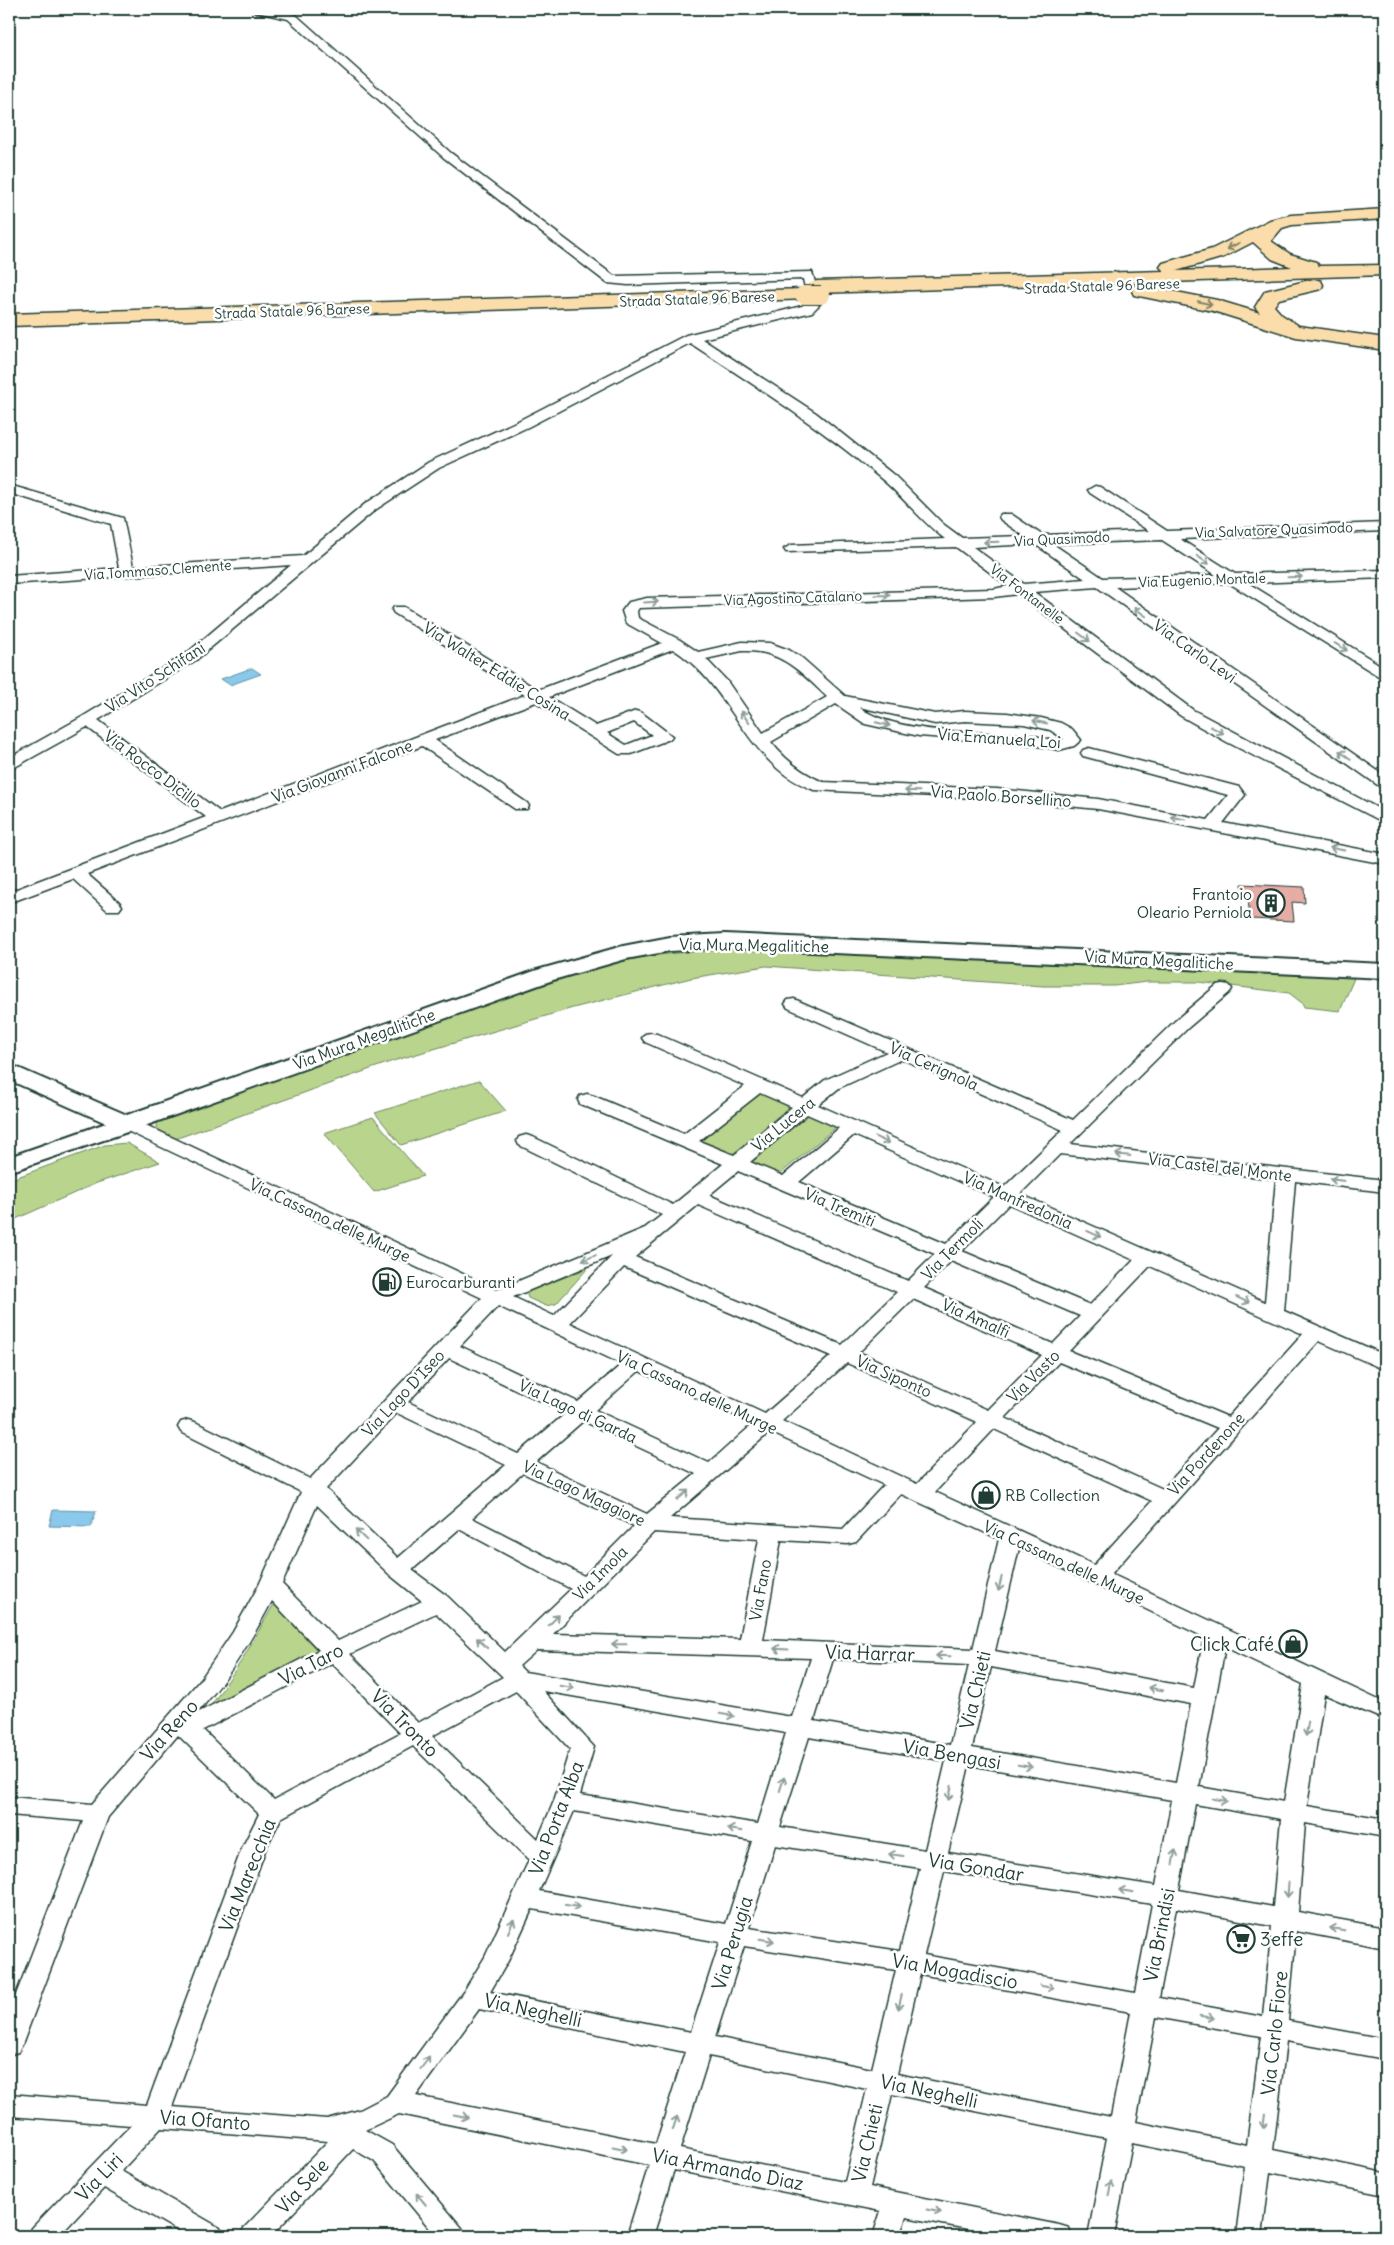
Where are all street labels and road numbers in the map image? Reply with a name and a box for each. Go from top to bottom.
street label: Strada Statale 96 Barese [1024,274,1180,298]
street label: Strada Statale 96 Barese [619,287,775,311]
street label: Strada Statale 96 Barese [214,299,370,323]
street label: Via Salvatore Quasimodo [1195,518,1353,542]
street label: Via Quasimodo [1014,528,1110,550]
street label: Via Tommaso Clemente [84,556,232,584]
street label: Via Fontanelle [986,560,1068,628]
street label: Via Eugenio Montale [1138,569,1266,591]
street label: Via Agostino Catalano [724,587,863,609]
street label: Via Carlo Levi [1149,615,1241,687]
street label: Via Walter Eddie Cosina [420,617,574,725]
street label: Via Vito Schifani [101,637,209,717]
street label: Via Emanuela Loi [937,724,1061,752]
street label: Via Rocco Dicillo [100,726,206,812]
street label: Via Giovanni Falcone [269,735,415,807]
street label: Via Paolo Borsellino [930,781,1072,811]
street label: Via Mura Megalitiche [679,934,829,956]
street label: Via Mura Megalitiche [1084,946,1234,974]
street label: Via Mura Megalitiche [290,1004,438,1074]
street label: Via Cerignola [886,1037,982,1095]
street label: Via Lucera [747,1092,819,1156]
street label: Via Castel del Monte [1147,1148,1293,1186]
street label: Via Manfredonia [960,1167,1076,1233]
street label: Via Cassano delle Murge [246,1174,414,1266]
street label: Via Tremiti [802,1183,878,1231]
street label: Via Termoli [917,1214,987,1284]
street label: Via Amalfi [939,1294,1013,1342]
street label: Via Lago D'Iseo [357,1345,449,1441]
street label: Via Vasto [1002,1345,1064,1407]
street label: Via Cassano delle Murge [613,1346,781,1438]
street label: Via Siponto [853,1350,935,1402]
street label: Via Lago di Garda [516,1375,640,1447]
street label: Via Pordenone [1163,1408,1249,1500]
street label: Via Lago Maggiore [520,1456,648,1530]
street label: Via Cassano delle Murge [980,1516,1148,1608]
street label: Via Imola [568,1541,632,1605]
street label: Via Fano [745,1558,775,1622]
street label: Via Taro [275,1638,347,1690]
street label: Via Harrar [825,1639,916,1667]
street label: Via Chieti [954,1648,996,1732]
street label: Via Tronto [366,1684,444,1762]
street label: Via Reno [135,1694,203,1766]
street label: Via Bengasi [901,1734,1003,1774]
street label: Via Porta Alba [523,1757,589,1879]
street label: Via Marecchia [213,1815,281,1935]
street label: Via Gondar [926,1848,1026,1886]
street label: Via Brindisi [1138,1886,1180,1984]
street label: Via Perugia [706,1893,758,1993]
street label: Via Mogadiscio [890,1948,1020,1994]
street label: Via Carlo Fiore [1256,1970,1292,2096]
street label: Via Neghelli [482,1988,584,2032]
street label: Via Neghelli [878,2069,980,2113]
street label: Via Chieti [846,2101,888,2185]
street label: Via Ofanto [159,2105,251,2135]
street label: Via Armando Diaz [650,2143,806,2195]
street label: Via Liri [70,2148,128,2206]
street label: Via Sele [270,2153,334,2219]

